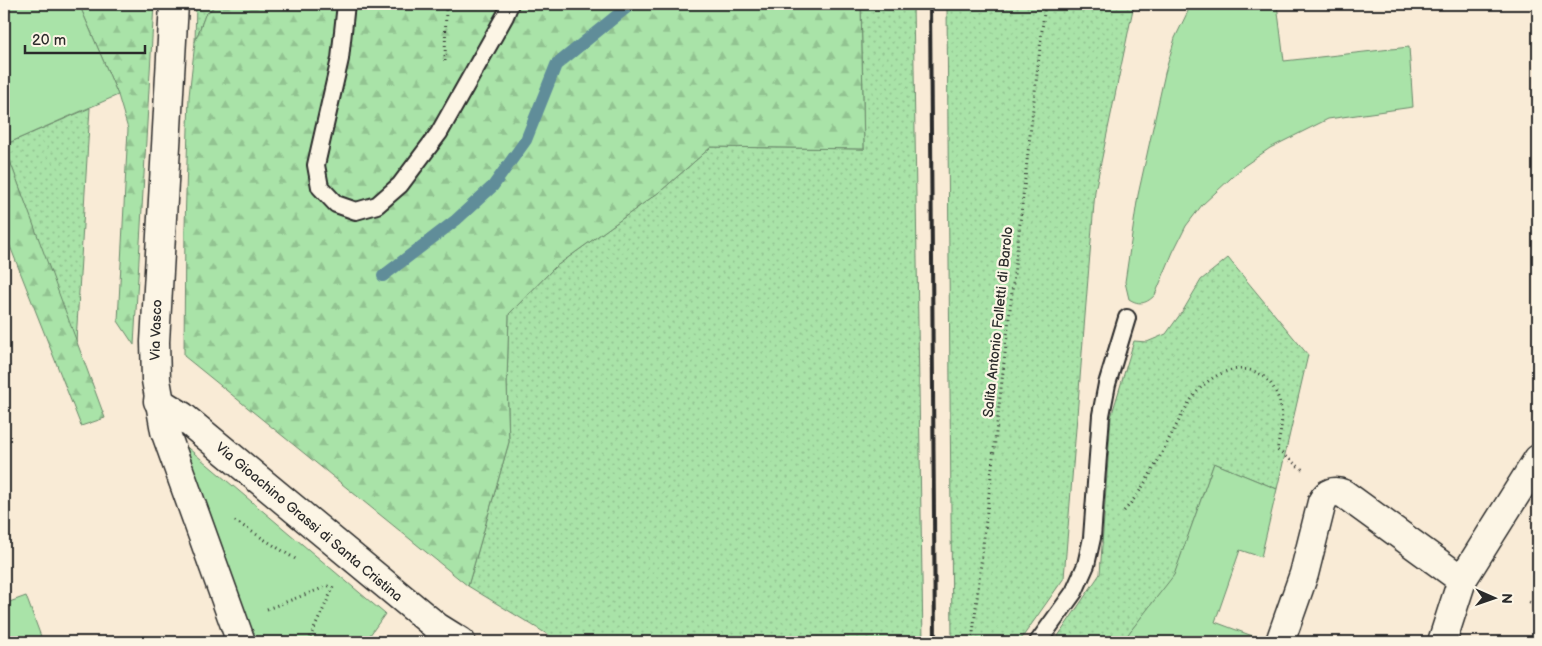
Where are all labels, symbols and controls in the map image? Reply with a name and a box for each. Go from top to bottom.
scale bar [25,22,145,54]
text: 20 m [32,31,66,50]
street label: Salita Antonio Falletti di Barolo [980,226,1016,418]
street label: Via Vasco [146,299,166,361]
street label: Via Gioachino Grassi di Santa Cristina [212,439,406,605]
north arrow [1470,574,1520,624]
text: N [1498,593,1515,604]

